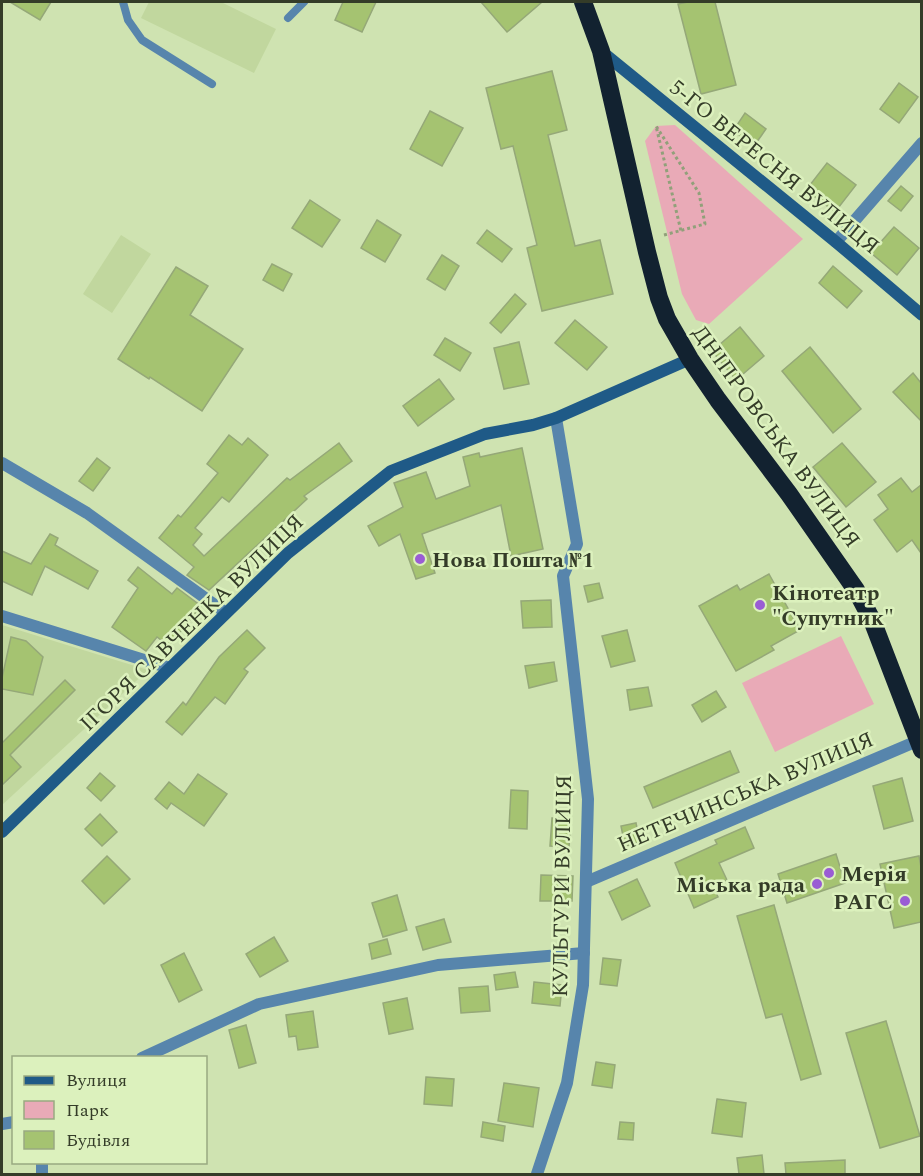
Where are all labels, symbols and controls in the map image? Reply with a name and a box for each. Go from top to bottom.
street label: 5-ГО ВЕРЕСНЯ ВУЛИЦЯ [662,72,886,263]
street label: ДНІПРОВСЬКА ВУЛИЦЯ [684,319,868,555]
street label: ІГОРЯ САВЧЕНКА ВУЛИЦЯ [72,507,312,739]
place label: Нова Пошта №1 [432,544,594,577]
marker: Нова Пошта №1 [413,552,427,566]
place label: Кінотеатр "Супутник" [772,577,894,635]
marker: Кінотеатр "Супутник" [753,598,767,612]
street label: НЕТЕЧИНСЬКА ВУЛИЦЯ [612,723,879,861]
street label: КУЛЬТУРИ ВУЛИЦЯ [544,774,581,998]
place label: Мерія [841,858,907,891]
marker: Мерія [822,866,836,880]
place label: Міська рада [676,869,806,902]
marker: Міська рада [810,877,824,891]
place label: РАГС [833,886,893,919]
marker: РАГС [898,894,912,908]
legend [12,1056,207,1164]
text: Вулиця [66,1067,127,1094]
text: Парк [66,1097,109,1124]
text: Будівля [66,1127,130,1154]

